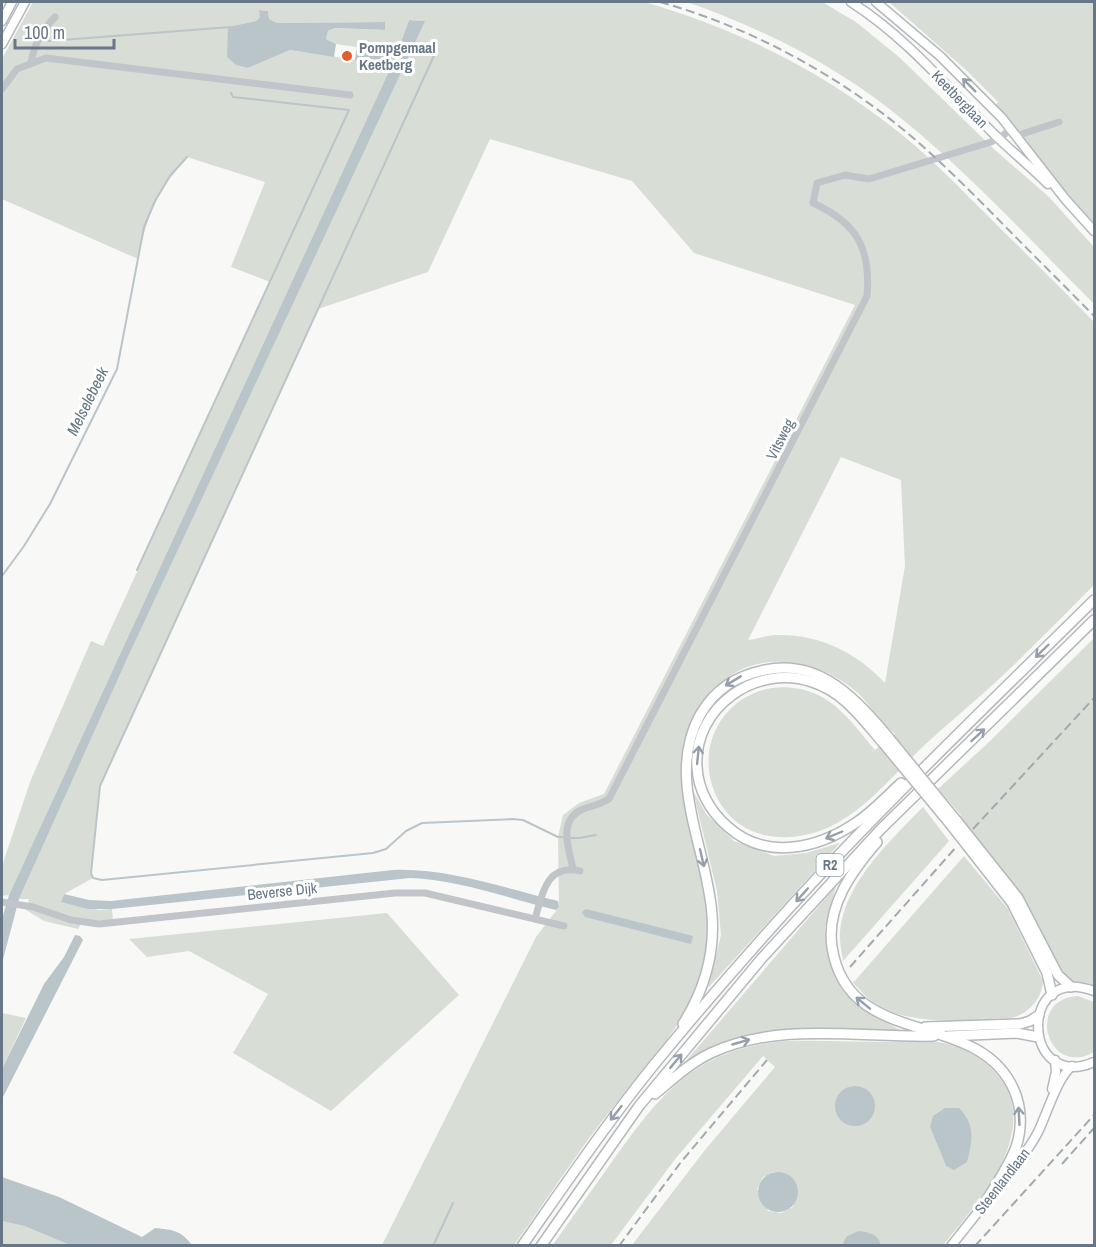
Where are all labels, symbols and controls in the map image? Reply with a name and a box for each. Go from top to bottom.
scale bar [15,12,114,50]
text: 100 m [24,20,65,45]
place label: Pompgemaal Keetberg [359,37,436,75]
marker: Pompgemaal Keetberg [340,49,354,63]
street label: Keetberglaan [927,65,993,133]
one-way arrow [962,78,977,93]
water label: Melselebeek [61,363,113,439]
street label: Vitsweg [761,415,799,463]
one-way arrow [1034,644,1049,659]
one-way arrow [725,675,742,687]
one-way arrow [971,728,986,742]
one-way arrow [693,746,704,765]
one-way arrow [825,830,843,842]
one-way arrow [696,848,708,867]
road number: R2 [816,854,844,876]
street label: Beverse Dijk [246,877,319,905]
one-way arrow [795,887,809,902]
one-way arrow [855,997,871,1010]
one-way arrow [731,1036,750,1048]
one-way arrow [670,1053,683,1069]
one-way arrow [610,1105,623,1121]
one-way arrow [1014,1106,1025,1126]
street label: Steenlandlaan [970,1144,1034,1218]

